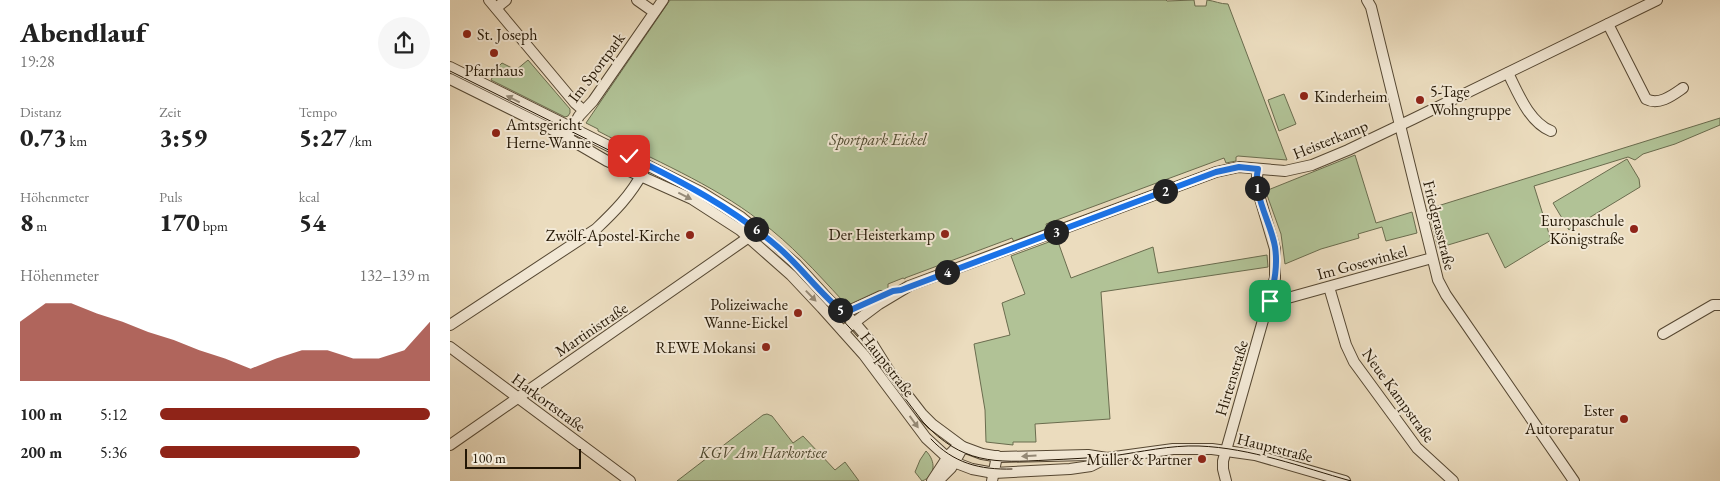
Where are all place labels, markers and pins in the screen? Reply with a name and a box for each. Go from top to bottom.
place label: St. Joseph [477,24,537,45]
marker: St. Joseph [461,28,473,40]
marker: Pfarrhaus [488,47,500,59]
place label: Pfarrhaus [465,60,523,81]
place label: 5-Tage Wohngruppe [1430,81,1511,120]
place label: Kinderheim [1314,86,1388,107]
marker: Kinderheim [1298,90,1310,102]
marker: 5-Tage Wohngruppe [1414,94,1426,106]
place label: Amtsgericht Herne-Wanne [505,114,591,153]
marker: Amtsgericht Herne-Wanne [490,127,502,139]
pin [608,135,650,177]
pin: 1 [1244,176,1270,200]
pin: 2 [1152,178,1178,204]
place label: Europaschule Königstraße [1540,210,1624,249]
pin: 6 [744,216,768,242]
pin: 3 [1044,220,1068,244]
marker: Europaschule Königstraße [1628,223,1640,235]
place label: Der Heisterkamp [829,224,935,245]
place label: Zwölf-Apostel-Kirche [546,225,680,246]
marker: Der Heisterkamp [939,228,951,240]
marker: Zwölf-Apostel-Kirche [684,229,696,241]
pin: 4 [934,260,960,284]
pin [1249,280,1291,322]
place label: Polizeiwache Wanne-Eickel [704,294,788,333]
pin: 5 [828,298,852,322]
marker: Polizeiwache Wanne-Eickel [792,307,804,319]
place label: REWE Mokansi [655,337,756,358]
marker: REWE Mokansi [760,341,772,353]
place label: Ester Autoreparatur [1524,400,1615,439]
marker: Ester Autoreparatur [1618,413,1630,425]
place label: Müller & Partner [1087,449,1193,470]
marker: Müller & Partner [1196,453,1208,465]

